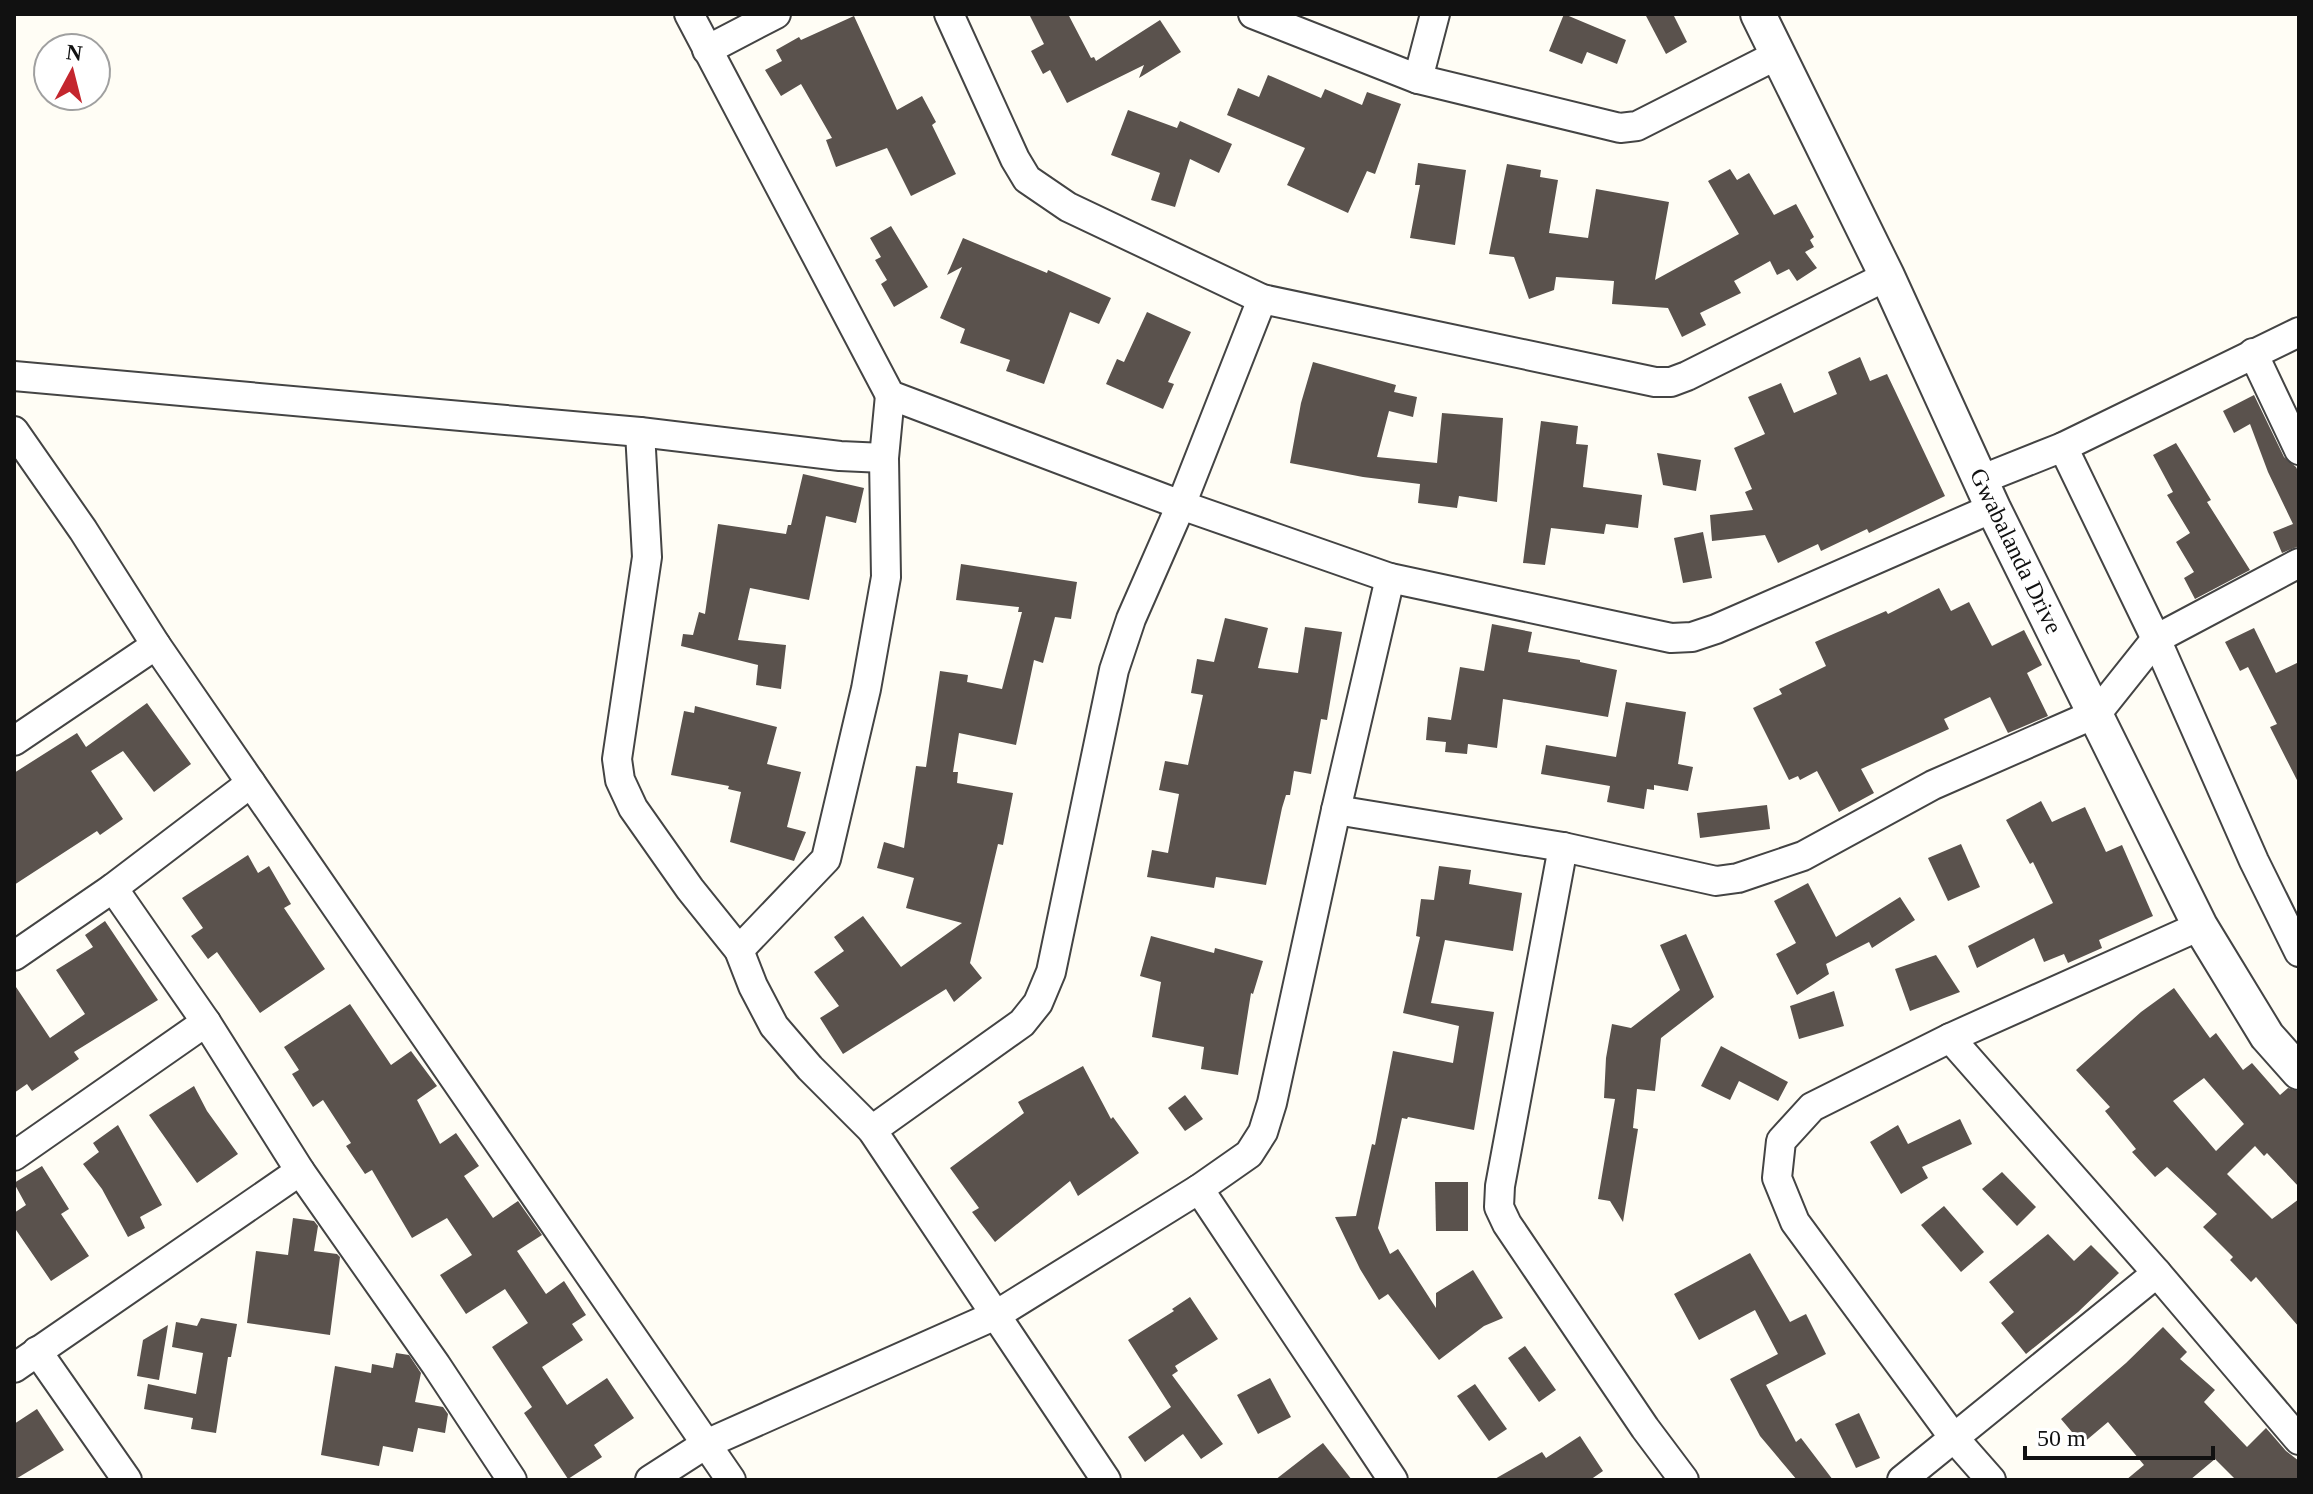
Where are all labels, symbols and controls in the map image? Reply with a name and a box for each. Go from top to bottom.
north arrow [32,32,112,112]
text: N [65,39,84,66]
street label: Gwabalanda Drive [1965,464,2067,638]
scale bar [2025,1410,2213,1460]
text: 50 m [2037,1425,2086,1451]

